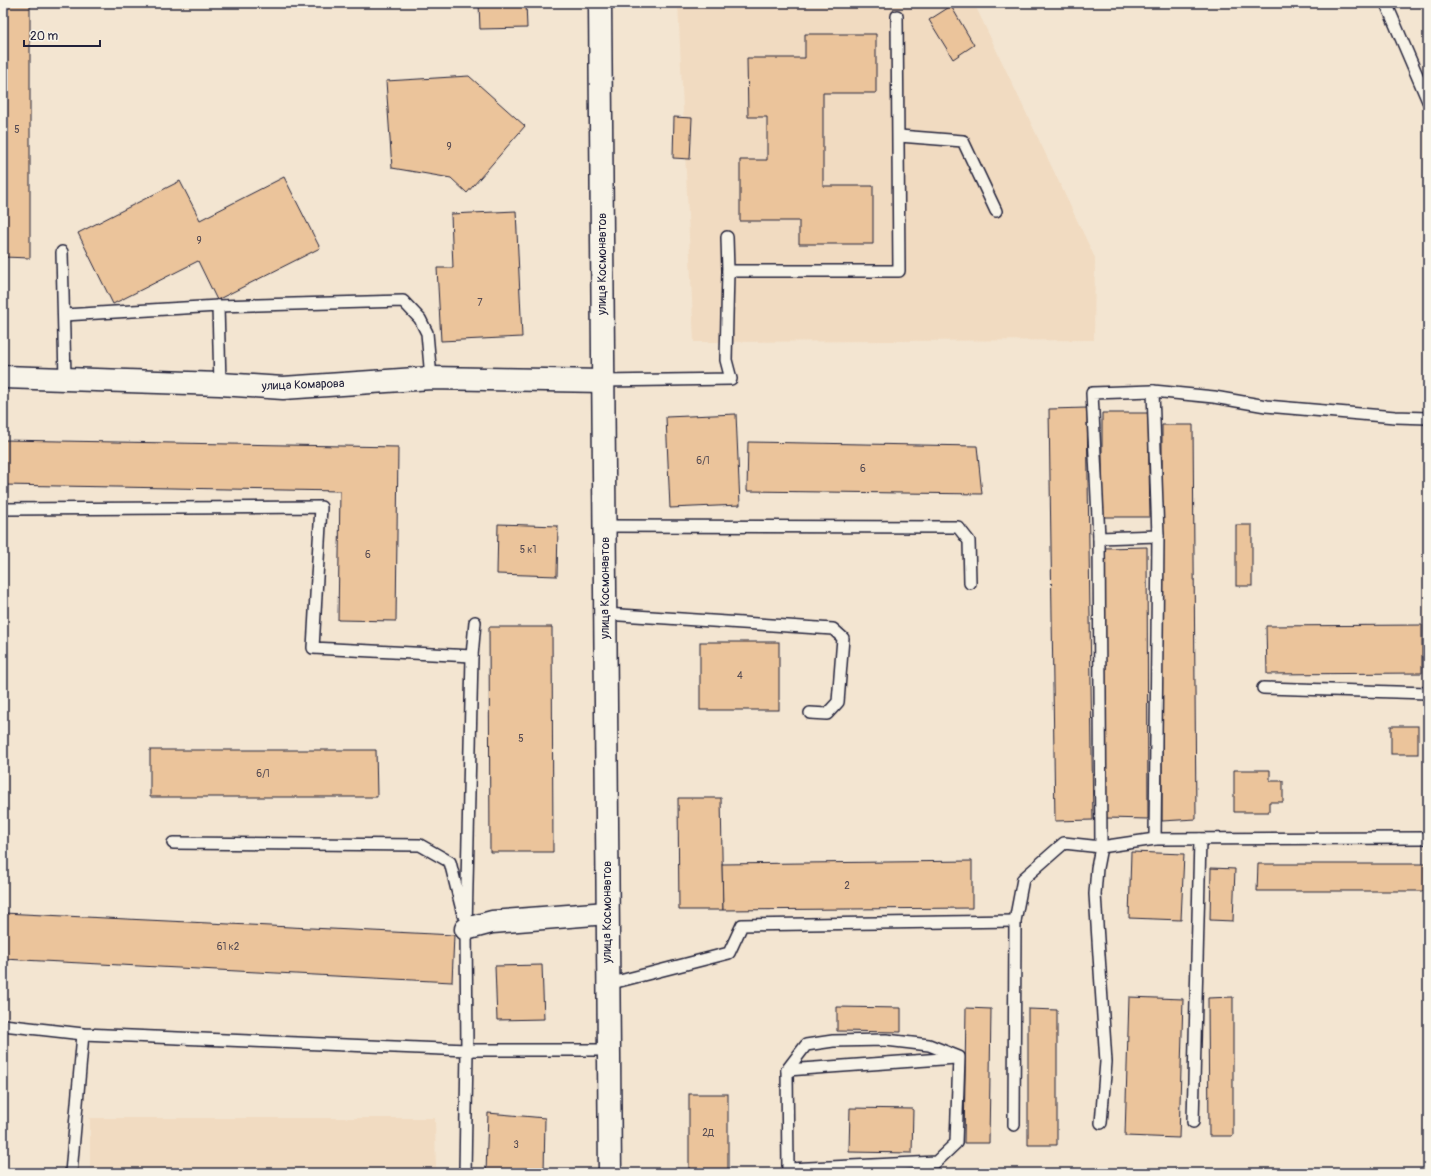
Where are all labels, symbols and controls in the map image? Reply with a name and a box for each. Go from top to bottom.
scale bar [24,22,100,48]
text: 20 m [30,29,59,44]
house number: 5 [14,124,20,136]
house number: 9 [446,141,452,153]
street label: улица Космонавтов [595,213,610,316]
house number: 9 [196,235,202,247]
house number: 7 [477,297,483,309]
street label: улица Комарова [260,376,345,394]
house number: 6/1 [696,455,710,467]
house number: 6 [860,463,866,475]
street label: улица Космонавтов [598,537,613,640]
house number: 5 к1 [520,544,536,556]
house number: 6 [365,549,371,561]
house number: 4 [737,670,743,682]
house number: 5 [518,733,524,745]
house number: 6/1 [256,768,270,780]
street label: улица Космонавтов [600,861,615,964]
house number: 2 [844,880,850,892]
house number: 61 к2 [217,941,240,953]
house number: 2Д [702,1127,715,1139]
house number: 3 [513,1139,519,1151]

